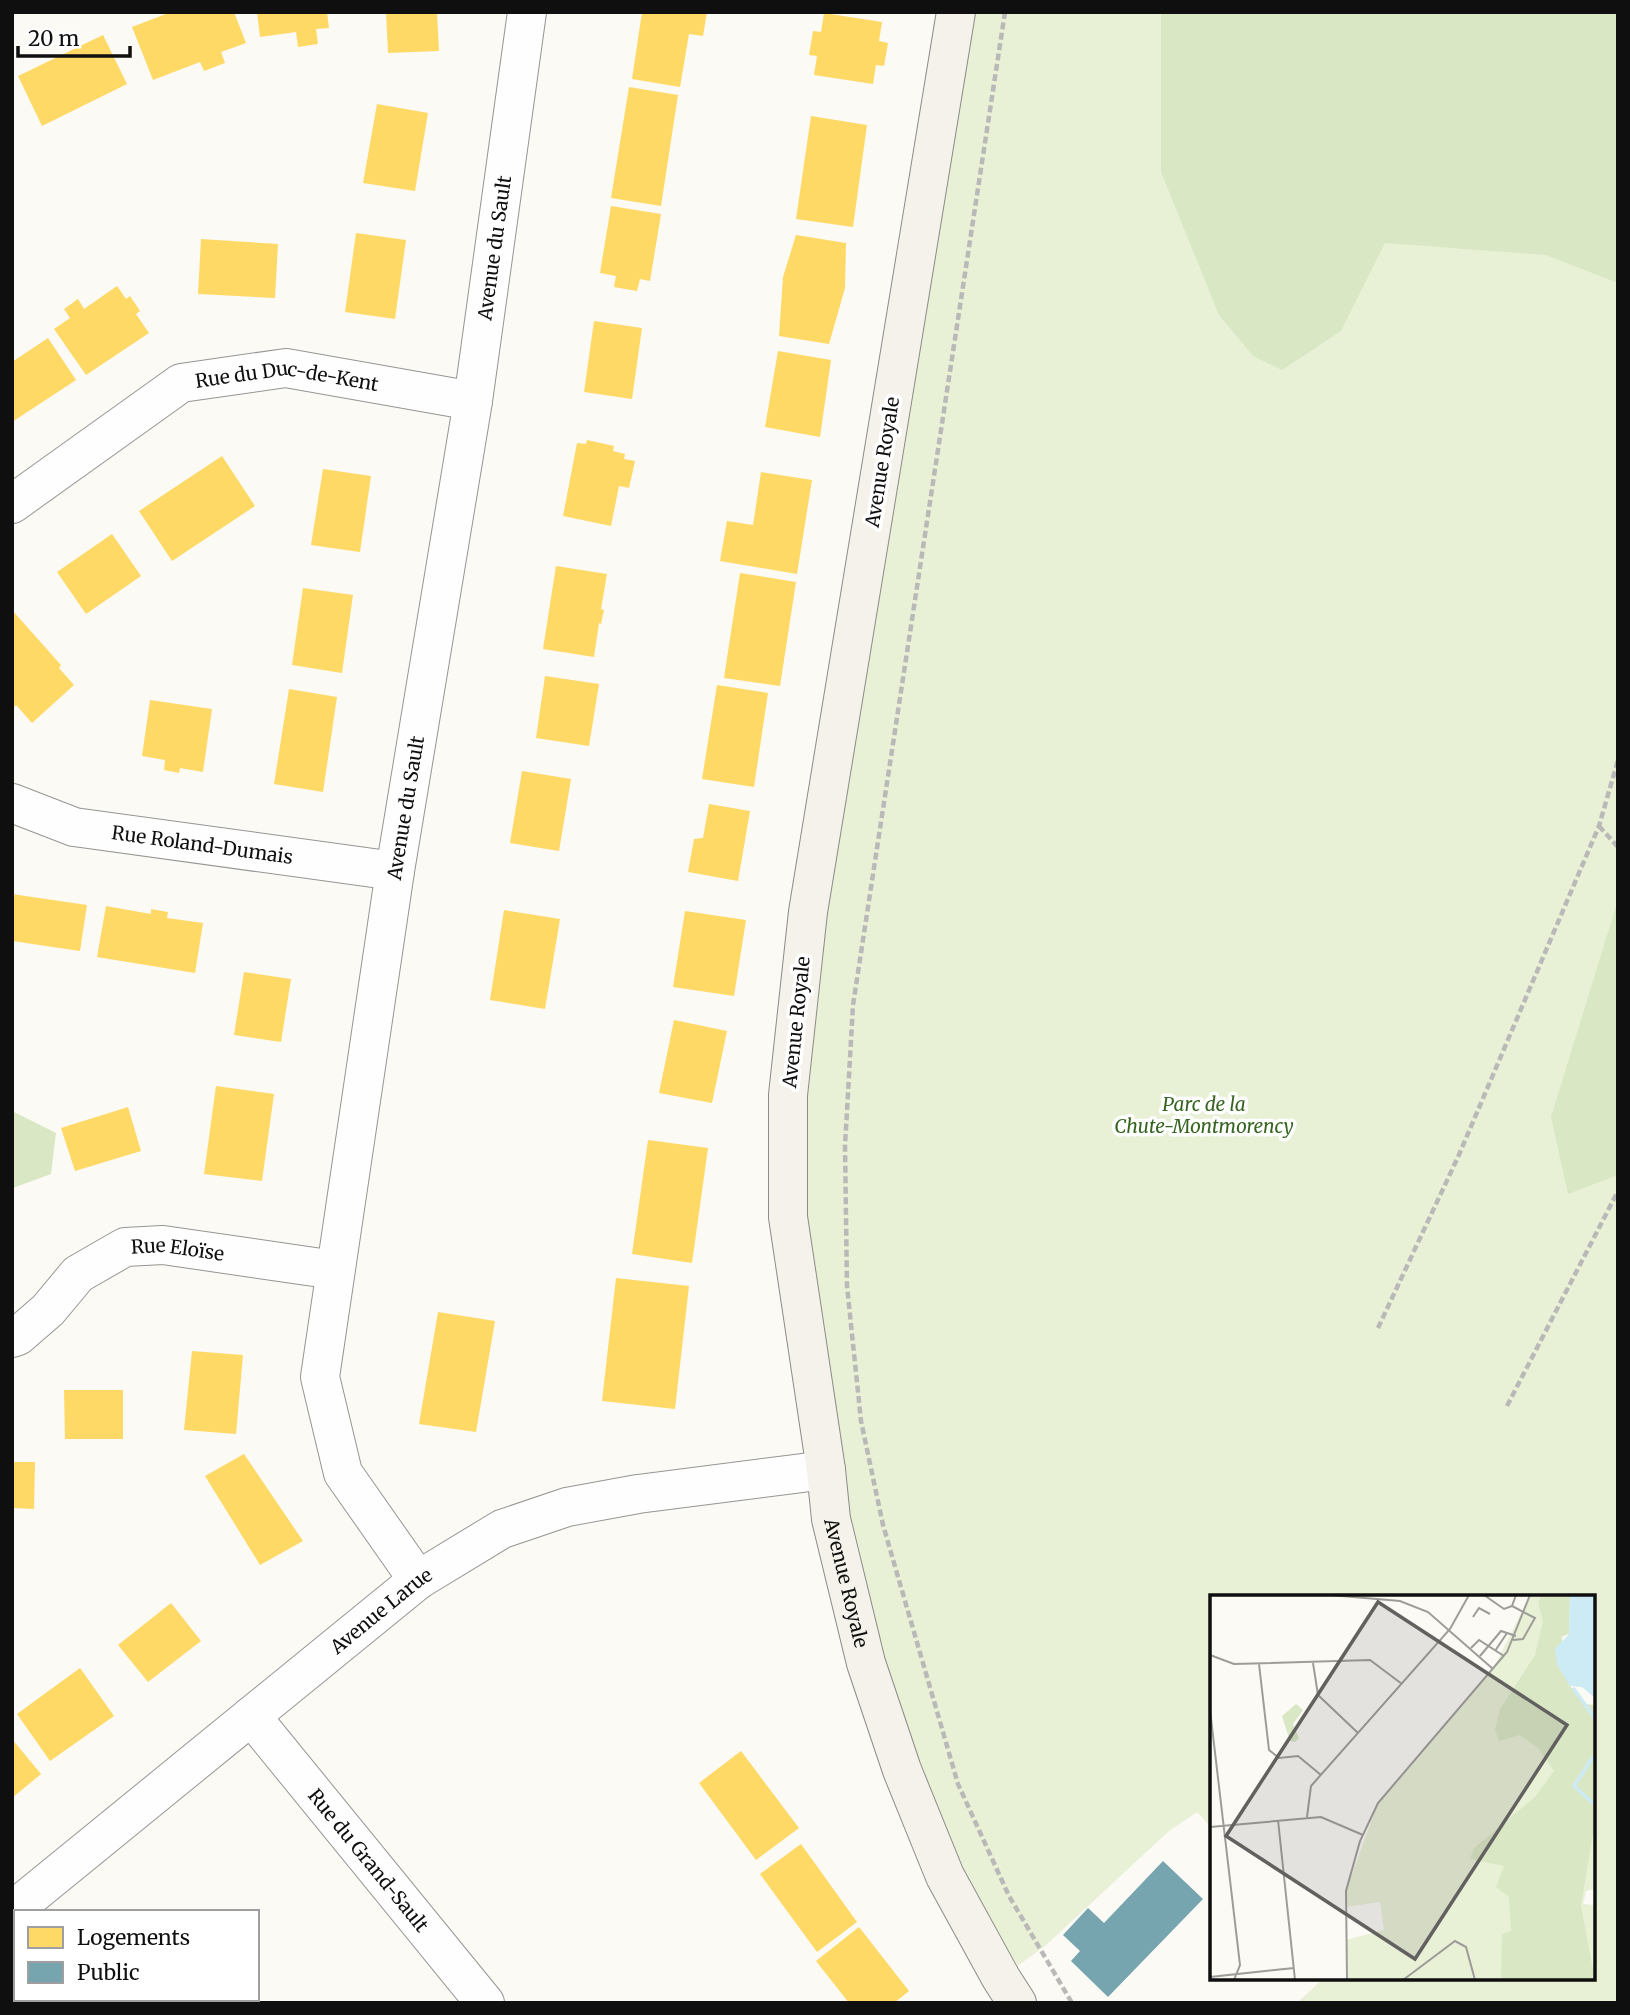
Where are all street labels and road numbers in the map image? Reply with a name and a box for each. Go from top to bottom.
street label: Avenue du Sault [472,173,516,323]
street label: Rue du Duc-de-Kent [194,356,381,396]
street label: Avenue Royale [860,395,904,530]
street label: Avenue du Sault [382,733,429,882]
street label: Rue Roland-Dumais [110,820,294,869]
street label: Avenue Royale [777,955,815,1090]
street label: Rue Eloïse [130,1233,226,1266]
street label: Avenue Royale [819,1515,874,1650]
street label: Avenue Larue [324,1562,436,1659]
street label: Rue du Grand-Sault [303,1784,434,1937]

